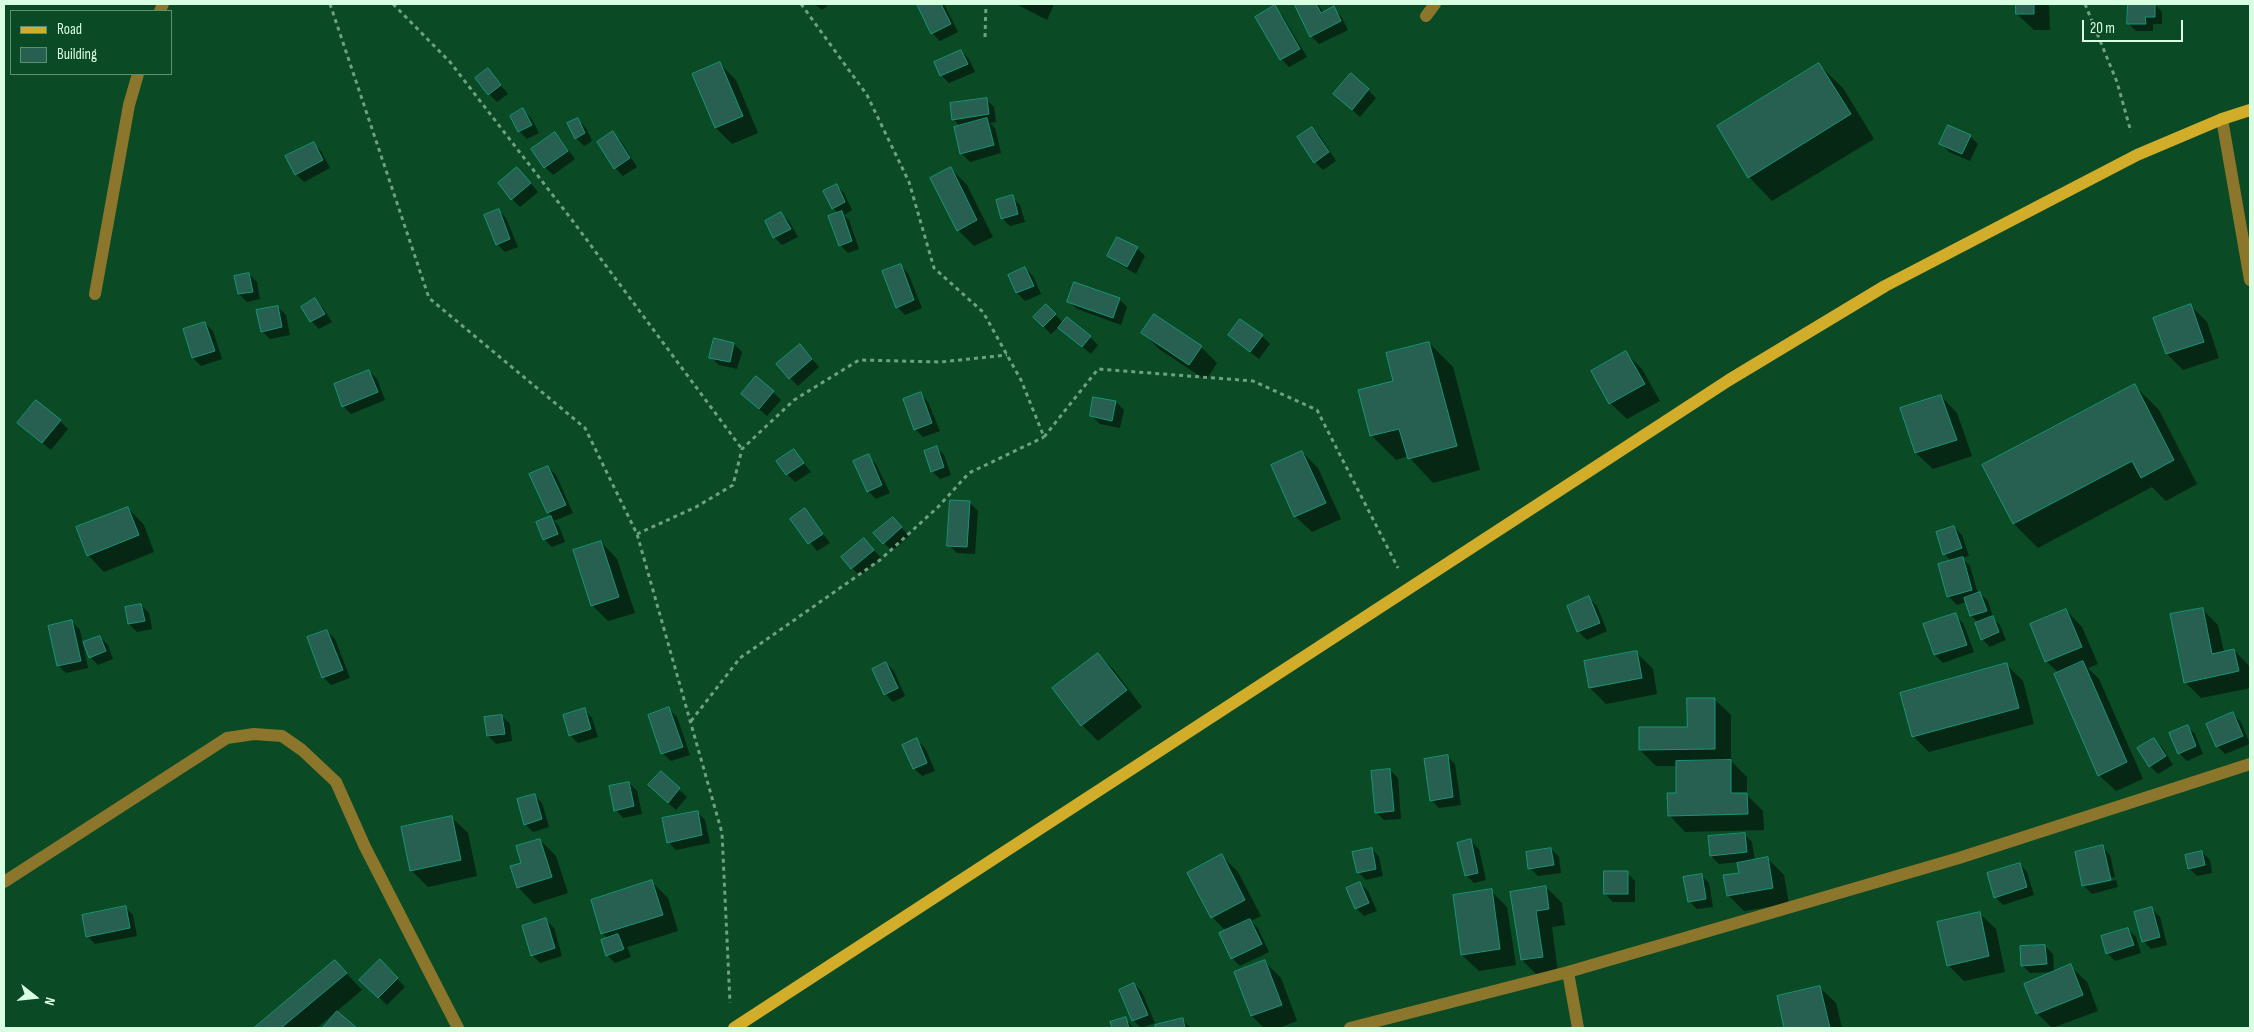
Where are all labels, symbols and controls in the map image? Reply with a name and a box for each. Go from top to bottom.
legend [10,10,172,75]
scale bar [2084,10,2185,42]
text: 20 m [2090,19,2115,38]
text: Road [57,20,82,39]
text: Building [57,45,97,64]
north arrow [10,972,60,1022]
text: N [41,995,59,1007]

